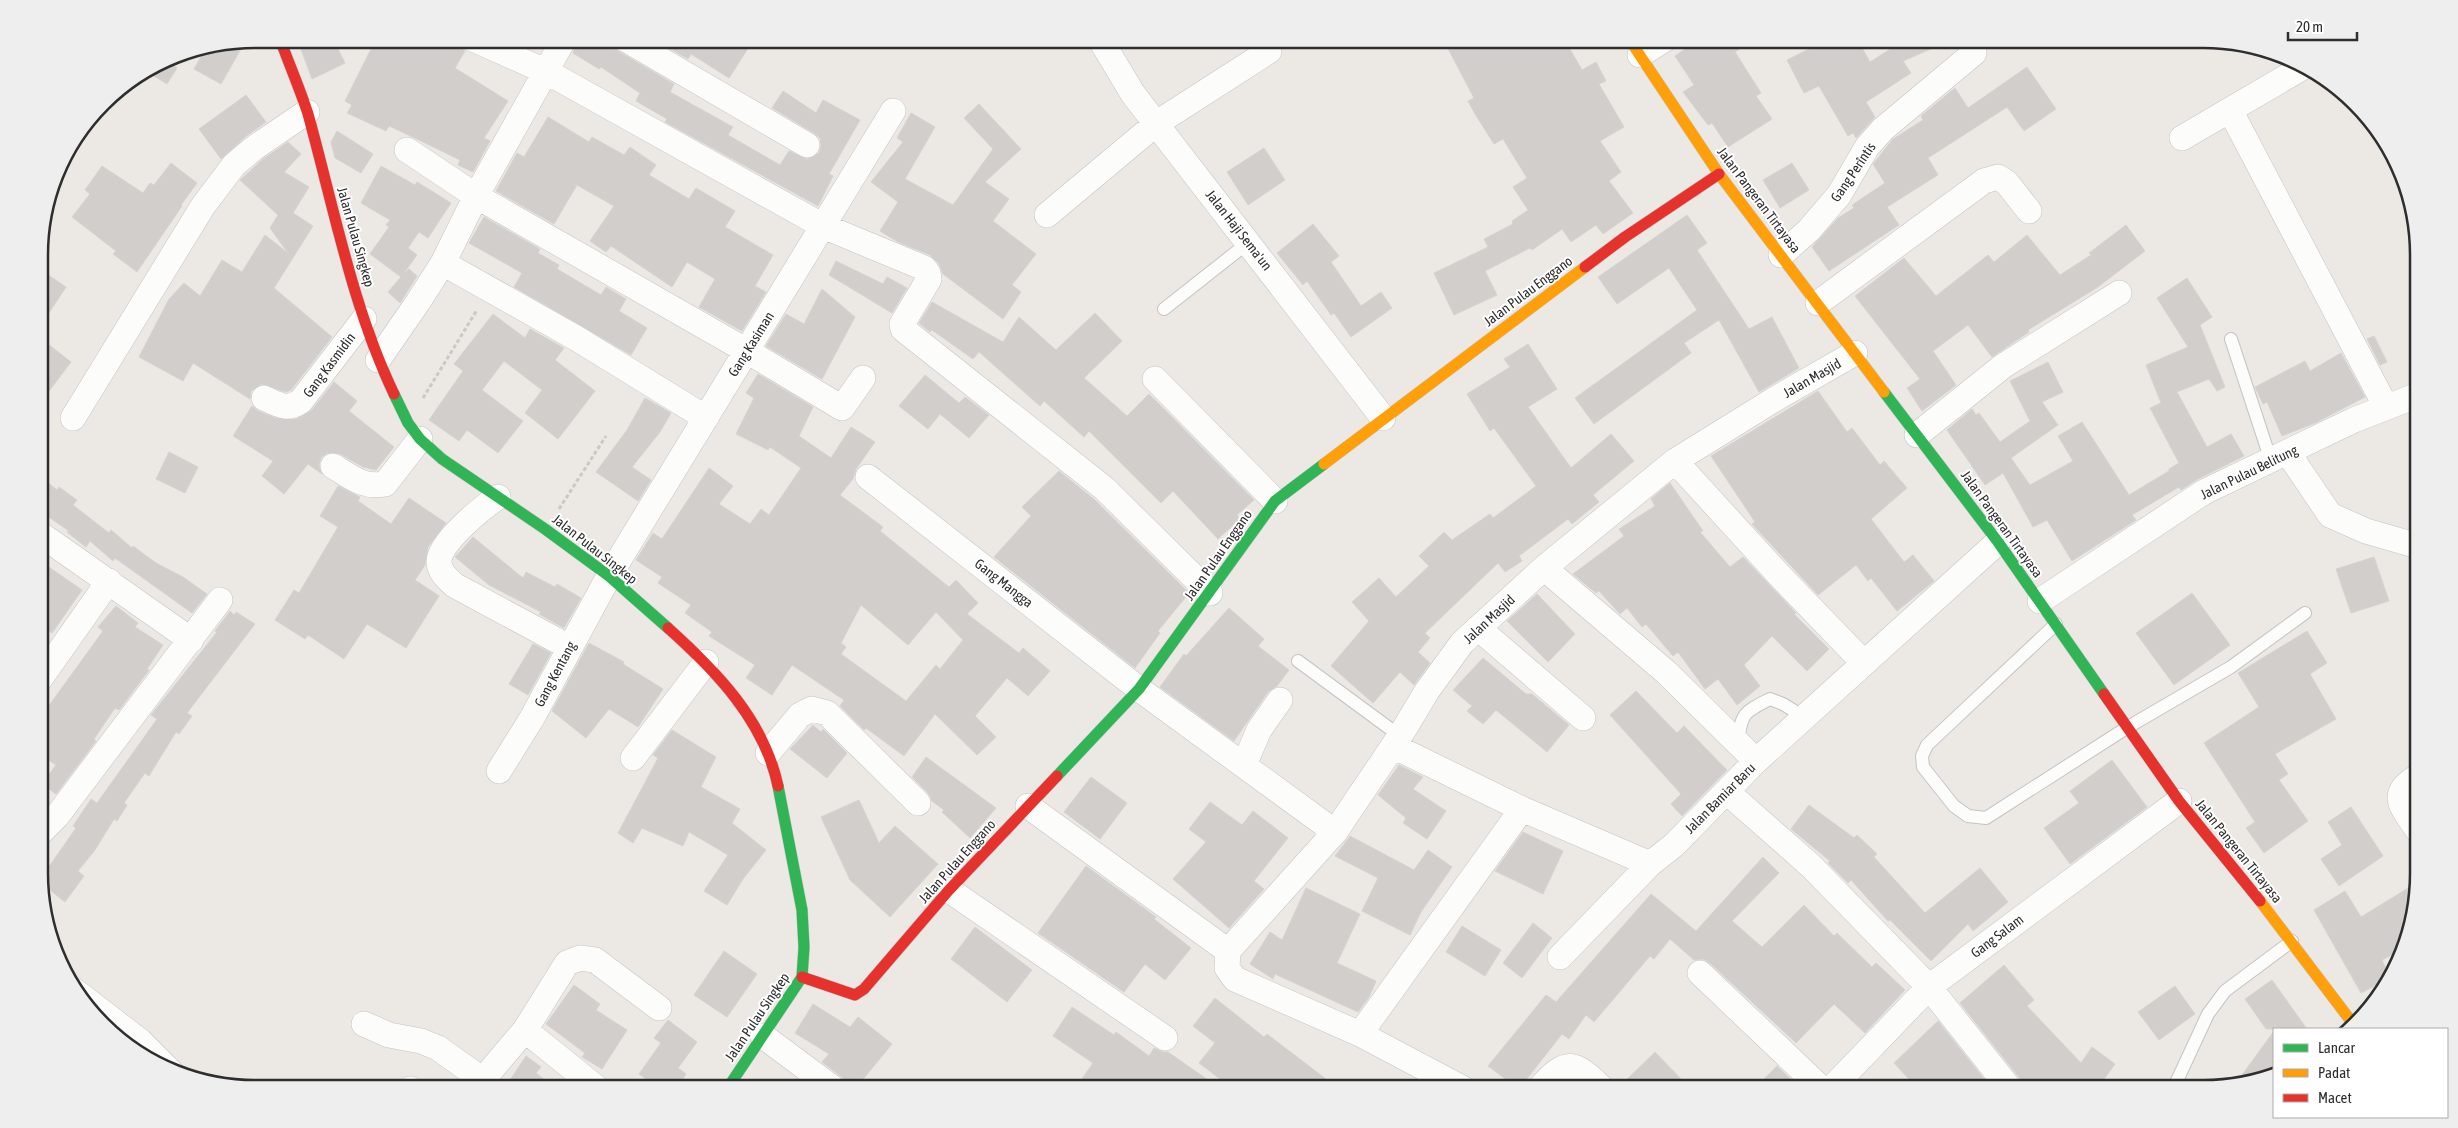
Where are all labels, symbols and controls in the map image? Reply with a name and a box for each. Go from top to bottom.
scale bar [2288,10,2357,42]
text: 20 m [2296,18,2323,35]
street label: Gang Perîntis [1827,139,1879,205]
street label: Jalan Pangeran Tirtayasa [1714,144,1804,256]
street label: Jalan Pulau Singkep [334,185,378,289]
street label: Jalan Haji Sema'un [1203,187,1275,273]
street label: Jalan Pulau Enggano [1481,253,1575,329]
street label: Gang Kasiman [725,309,777,379]
street label: Gang Kasmidin [300,330,358,400]
street label: Jalan Masjid [1780,355,1844,401]
street label: Jalan Pulau Belitung [2198,442,2300,502]
street label: Jalan Pangeran Tirtayasa [1958,467,2046,581]
street label: Jalan Pulau Enggano [1181,507,1255,603]
street label: Jalan Pulau Singkep [549,511,641,587]
street label: Gang Mangga [972,555,1036,611]
street label: Jalan Masjid [1460,591,1518,647]
street label: Gang Kentang [531,639,579,709]
street label: Jalan Bamiar Baru [1681,759,1759,837]
street label: Jalan Pangeran Tirtayasa [2192,796,2286,906]
street label: Jalan Pulau Enggano [915,816,999,906]
street label: Gang Salam [1968,911,2026,961]
street label: Jalan Pulau Singkep [722,969,793,1064]
legend [2273,1028,2448,1118]
text: Lancar [2318,1039,2356,1056]
text: Padat [2318,1064,2350,1081]
text: Macet [2318,1089,2352,1106]

